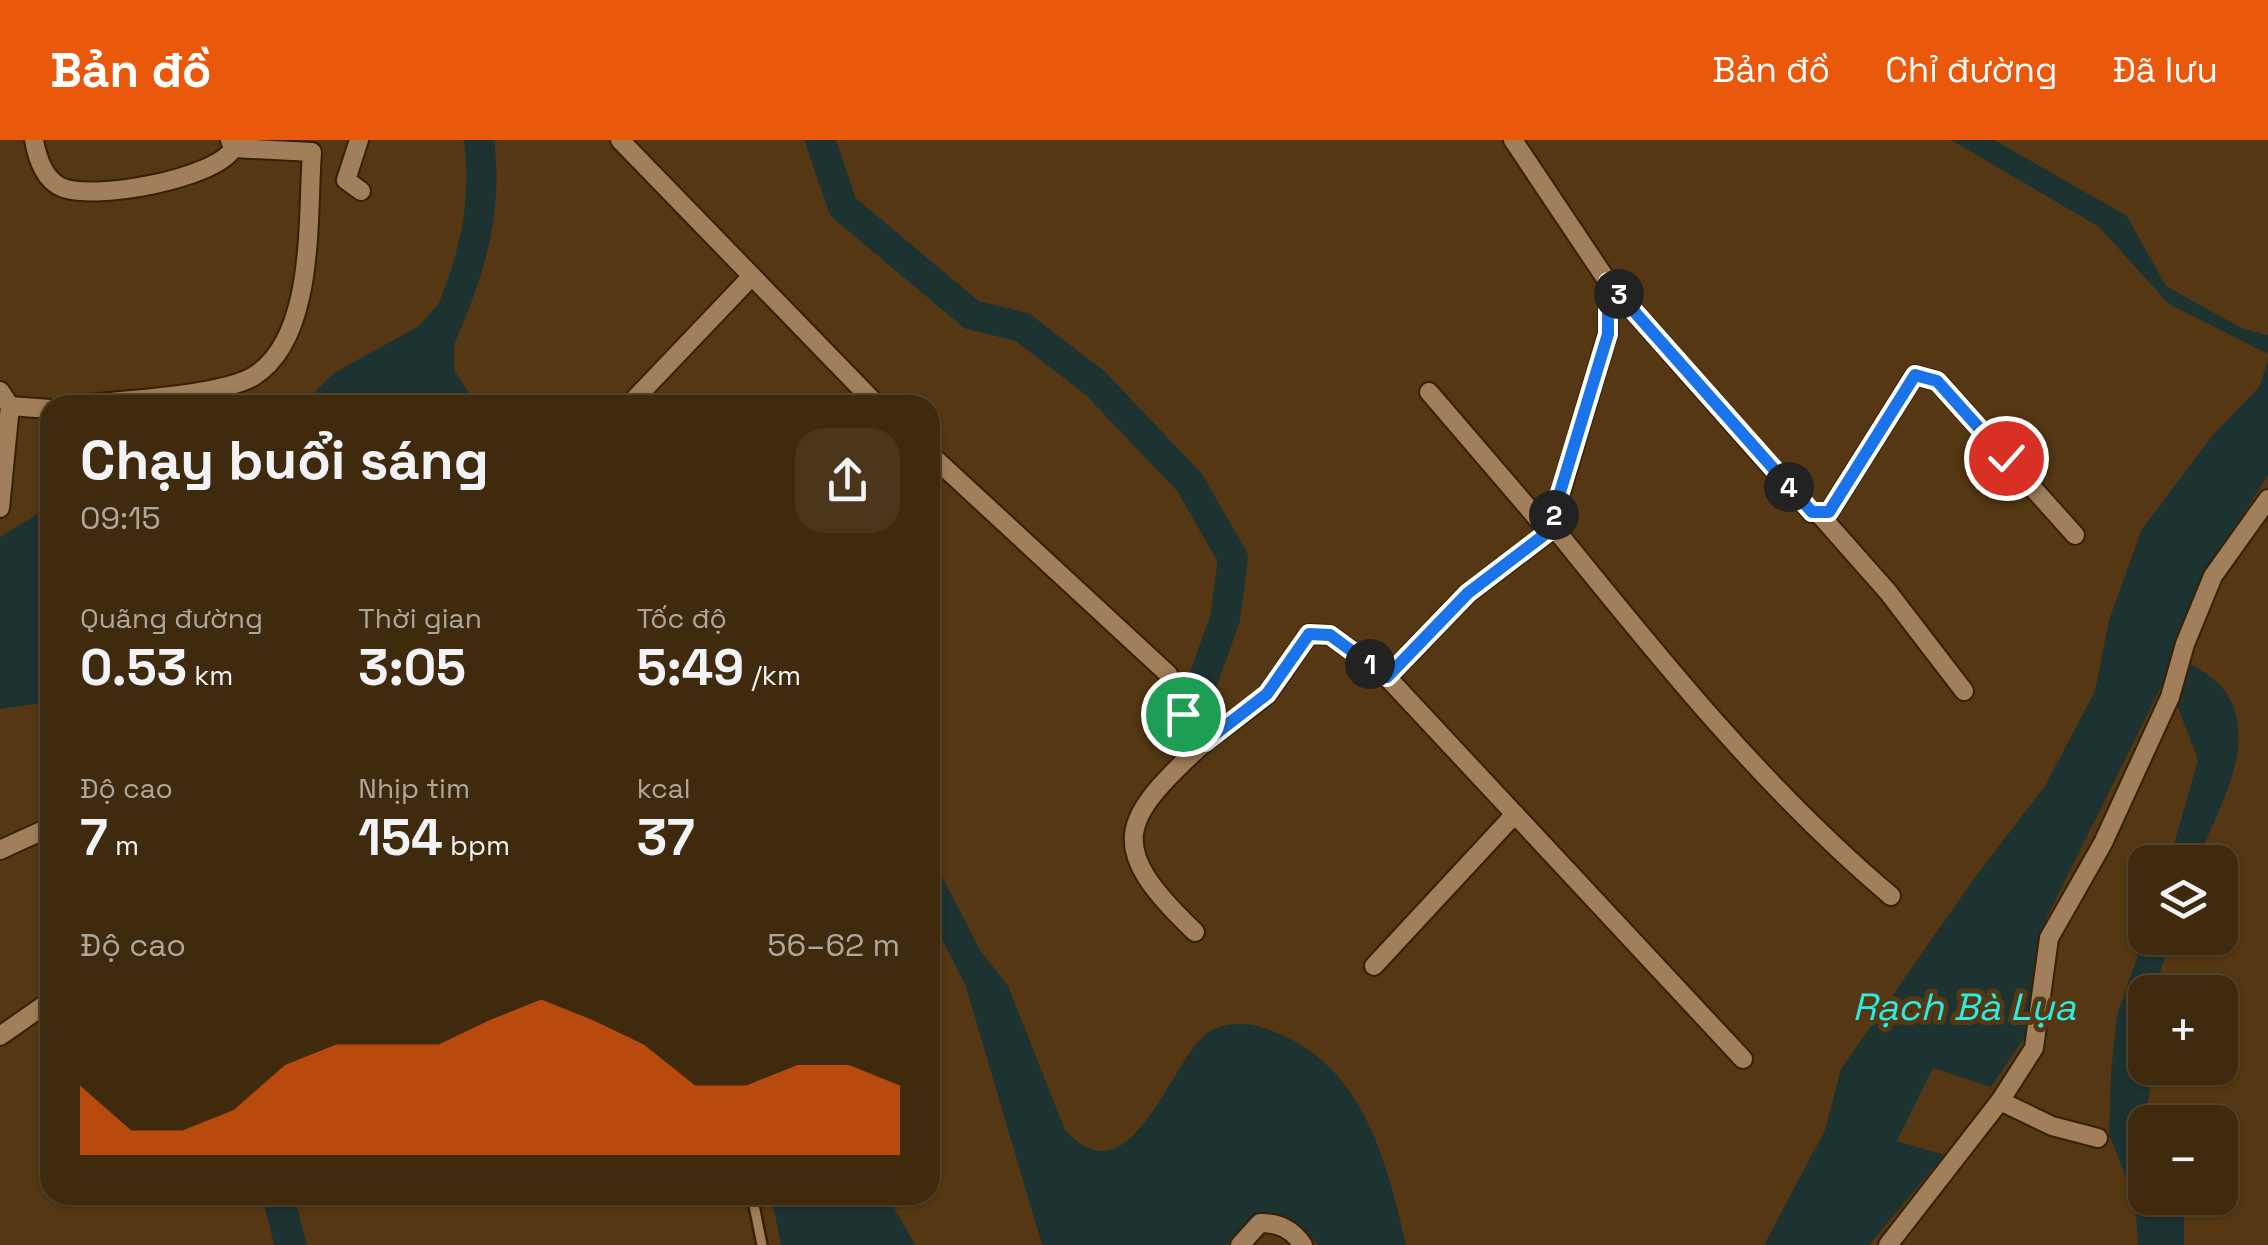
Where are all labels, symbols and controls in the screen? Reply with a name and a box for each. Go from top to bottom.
text: Bản đồ [50,40,211,101]
text: Bản đồ [1712,48,1830,92]
text: Chỉ đường [1885,48,2058,92]
text: Đã lưu [2113,48,2218,92]
pin: 3 [1594,269,1644,319]
text: 3 [1610,276,1628,312]
pin [1964,416,2049,501]
text: Chạy buổi sáng [80,425,489,495]
button: share [795,428,900,533]
icon: check [1979,431,2034,486]
pin: 4 [1764,462,1814,512]
text: 4 [1780,469,1798,505]
pin: 2 [1529,490,1579,540]
text: 2 [1546,497,1562,533]
text: 09:15 [80,498,161,538]
text: Quãng đường [80,600,263,636]
text: Thời gian [358,600,482,636]
text: Tốc độ [637,600,727,636]
text: 0.53 [80,636,187,700]
text: 3:05 [358,636,466,700]
text: 5:49 [637,636,744,700]
pin: 1 [1345,639,1395,689]
text: 1 [1364,646,1376,682]
text: km [187,657,233,693]
text: /km [744,657,801,693]
pin [1141,672,1226,757]
icon: arrive [1156,687,1211,742]
text: Độ cao [80,770,173,806]
text: Nhịp tim [358,770,470,806]
text: kcal [637,770,691,806]
text: 7 [80,806,108,870]
text: 154 [358,806,443,870]
text: 37 [637,806,695,870]
text: m [108,827,139,863]
text: bpm [443,827,510,863]
map controls [2128,845,2238,1215]
button: layers [2128,845,2238,955]
text: Độ cao [80,925,186,965]
text: 56–62 m [767,925,900,965]
button: + [2128,975,2238,1085]
water label: Rạch Bà Lụa [1852,983,2076,1031]
button: − [2128,1105,2238,1215]

